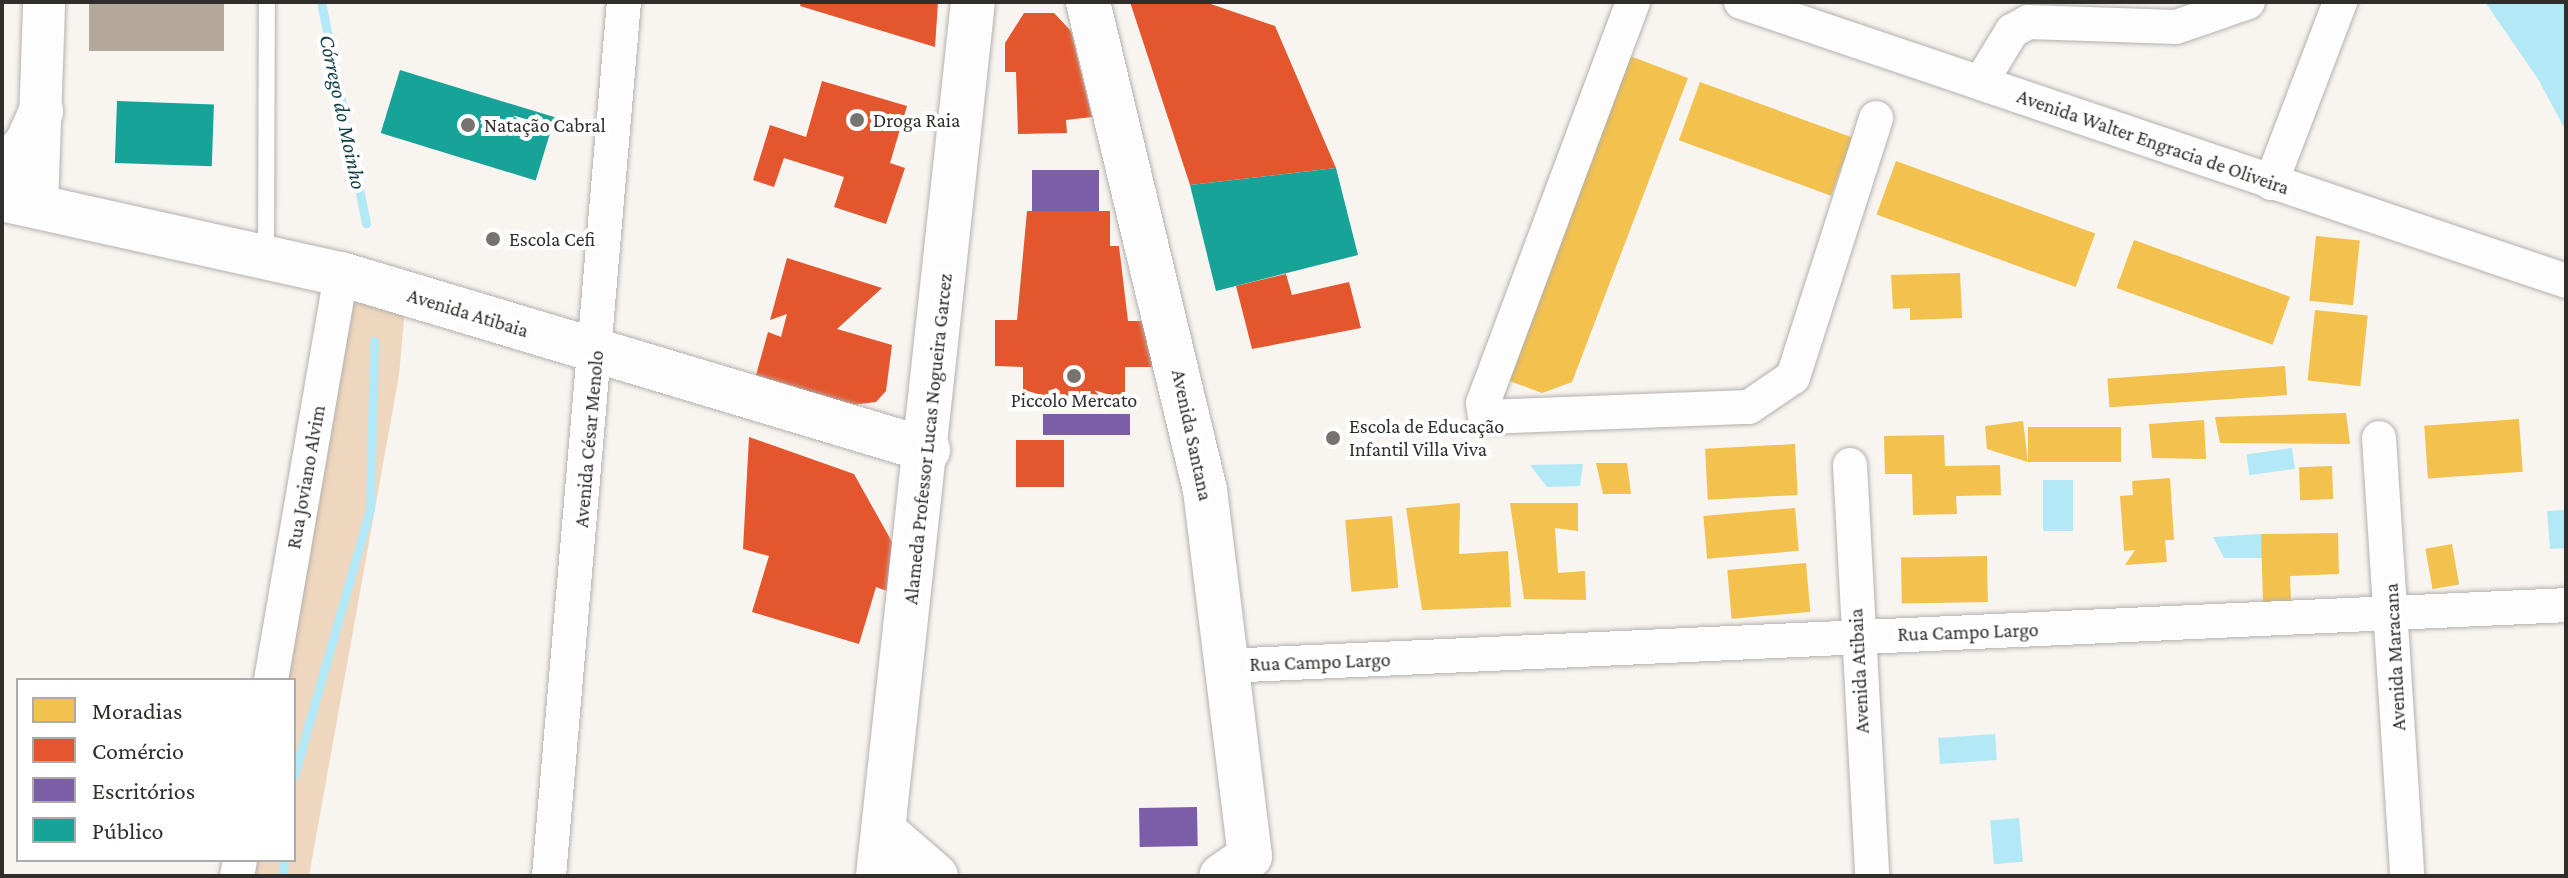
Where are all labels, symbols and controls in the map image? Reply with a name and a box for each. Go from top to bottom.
water label: Córrego do Moinho [314,32,372,192]
street label: Avenida Walter Engracia de Oliveira [2014,84,2292,200]
place label: Droga Raia [873,108,960,132]
marker: Droga Raia [848,111,866,129]
place label: Natação Cabral [484,113,606,137]
marker: Natação Cabral [459,116,477,134]
place label: Escola Cefi [509,227,595,251]
marker: Escola Cefi [484,230,502,248]
street label: Alameda Professor Lucas Nogueira Garcez [899,272,957,606]
street label: Avenida Atibaia [405,283,531,343]
street label: Avenida César Menolo [569,349,609,529]
marker: Piccolo Mercato [1065,367,1083,385]
street label: Avenida Santana [1166,367,1218,503]
place label: Piccolo Mercato [1011,388,1137,412]
street label: Rua Joviano Alvim [282,403,330,551]
place label: Escola de Educação Infantil Villa Viva [1349,414,1504,461]
marker: Escola de Educação Infantil Villa Viva [1324,429,1342,447]
street label: Avenida Maracana [2379,583,2411,731]
street label: Avenida Atibaia [1844,608,1874,734]
street label: Rua Campo Largo [1897,618,2039,646]
street label: Rua Campo Largo [1249,648,1391,676]
legend [16,678,296,862]
text: Moradias [92,697,182,724]
text: Comércio [92,737,184,764]
text: Escritórios [92,777,195,804]
text: Público [92,817,163,844]

